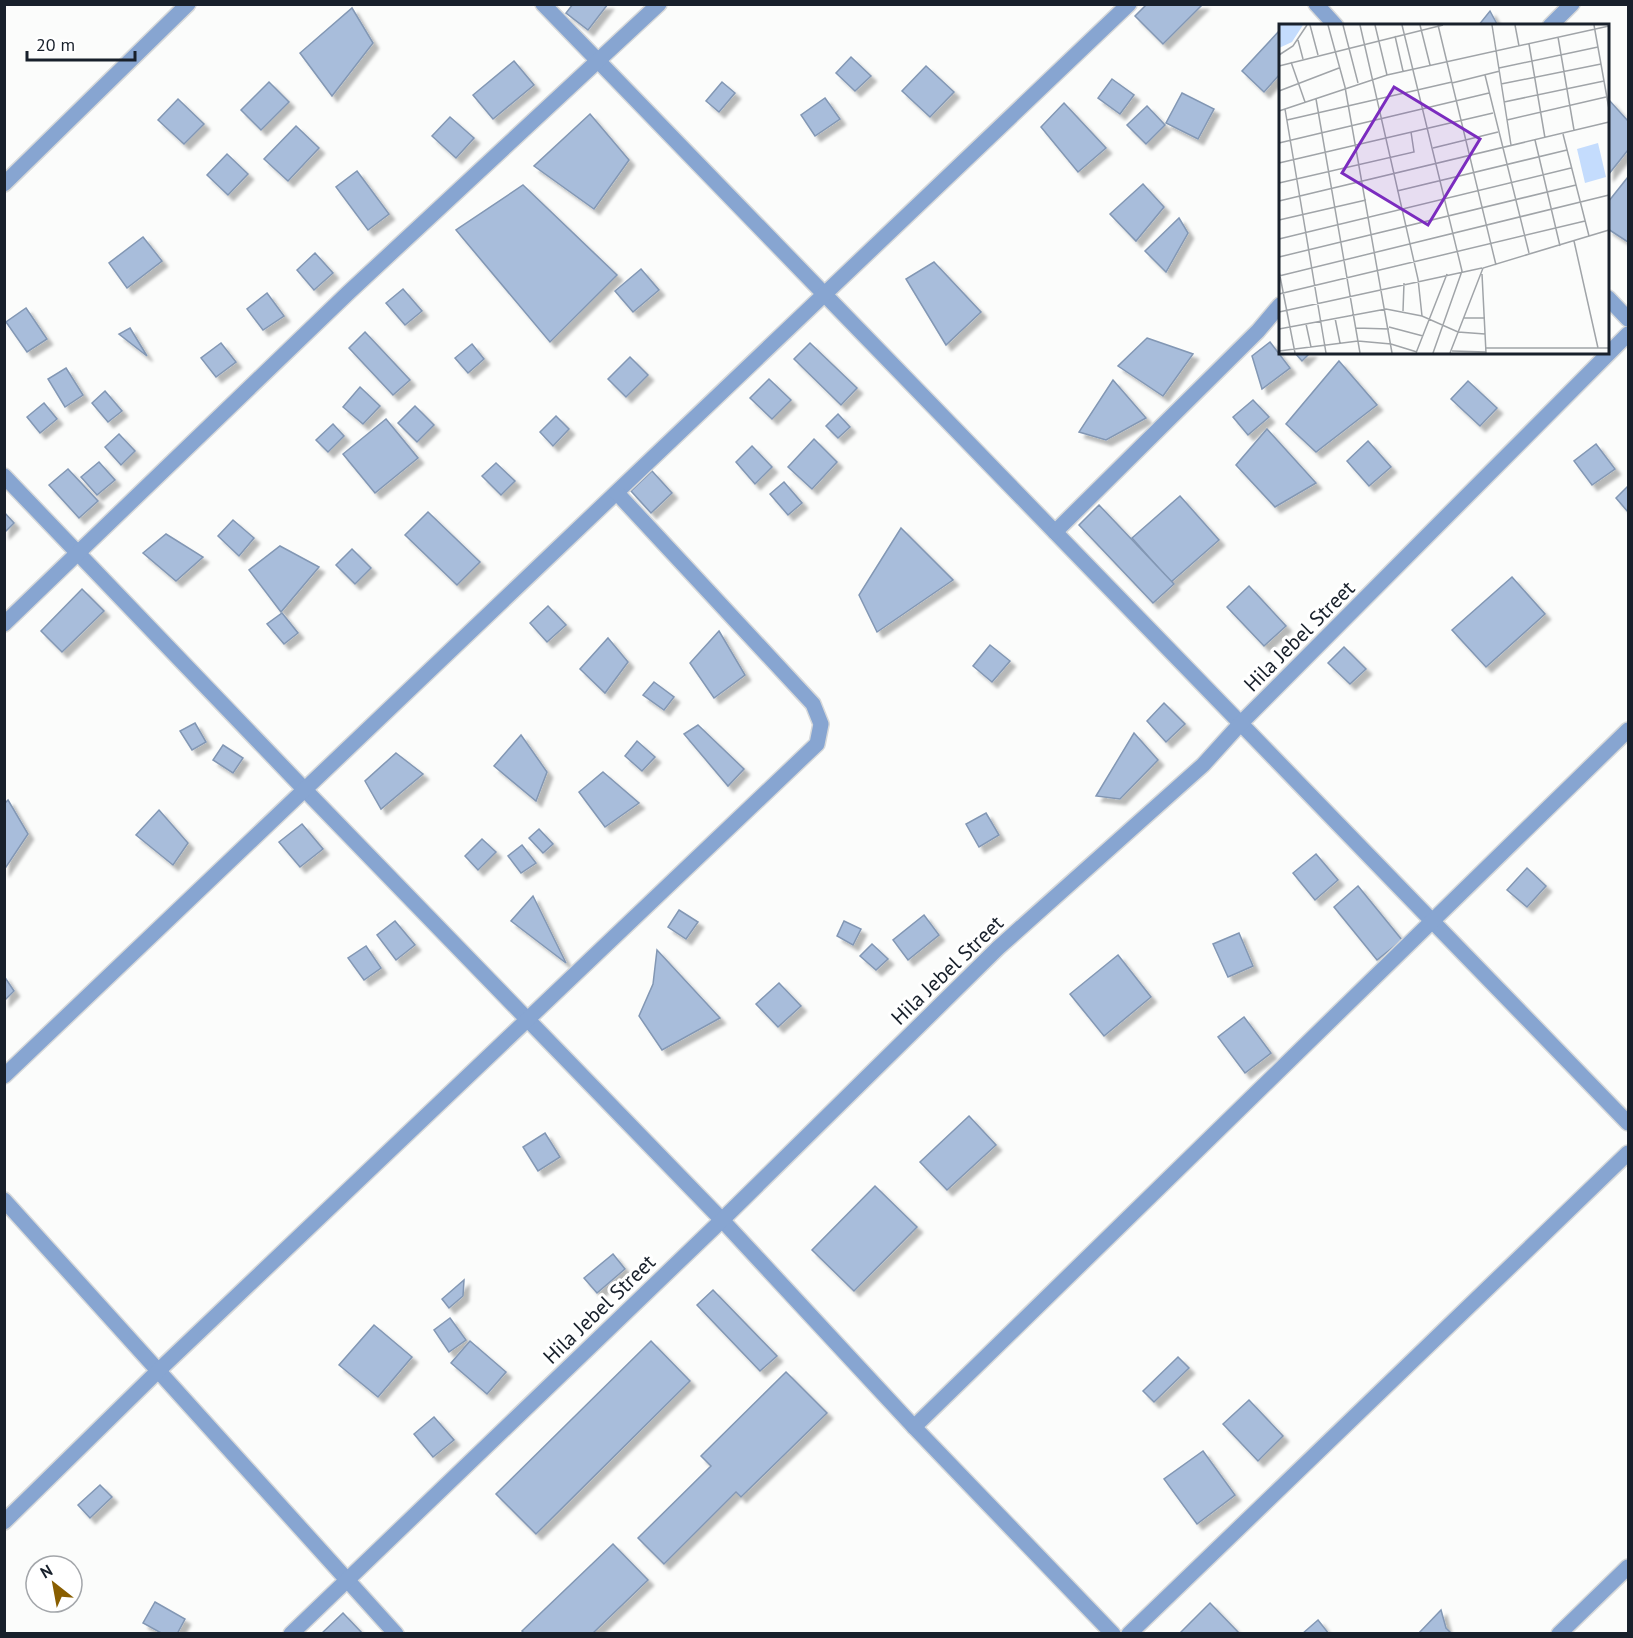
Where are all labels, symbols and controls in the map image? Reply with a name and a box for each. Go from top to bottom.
scale bar [27,24,135,62]
inset map [1279,24,1609,354]
text: 20 m [36,33,75,56]
street label: Hila Jebel Street [1238,575,1360,697]
street label: Hila Jebel Street [885,910,1009,1030]
street label: Hila Jebel Street [537,1249,661,1369]
north arrow [24,1554,84,1614]
text: N [37,1560,56,1582]

